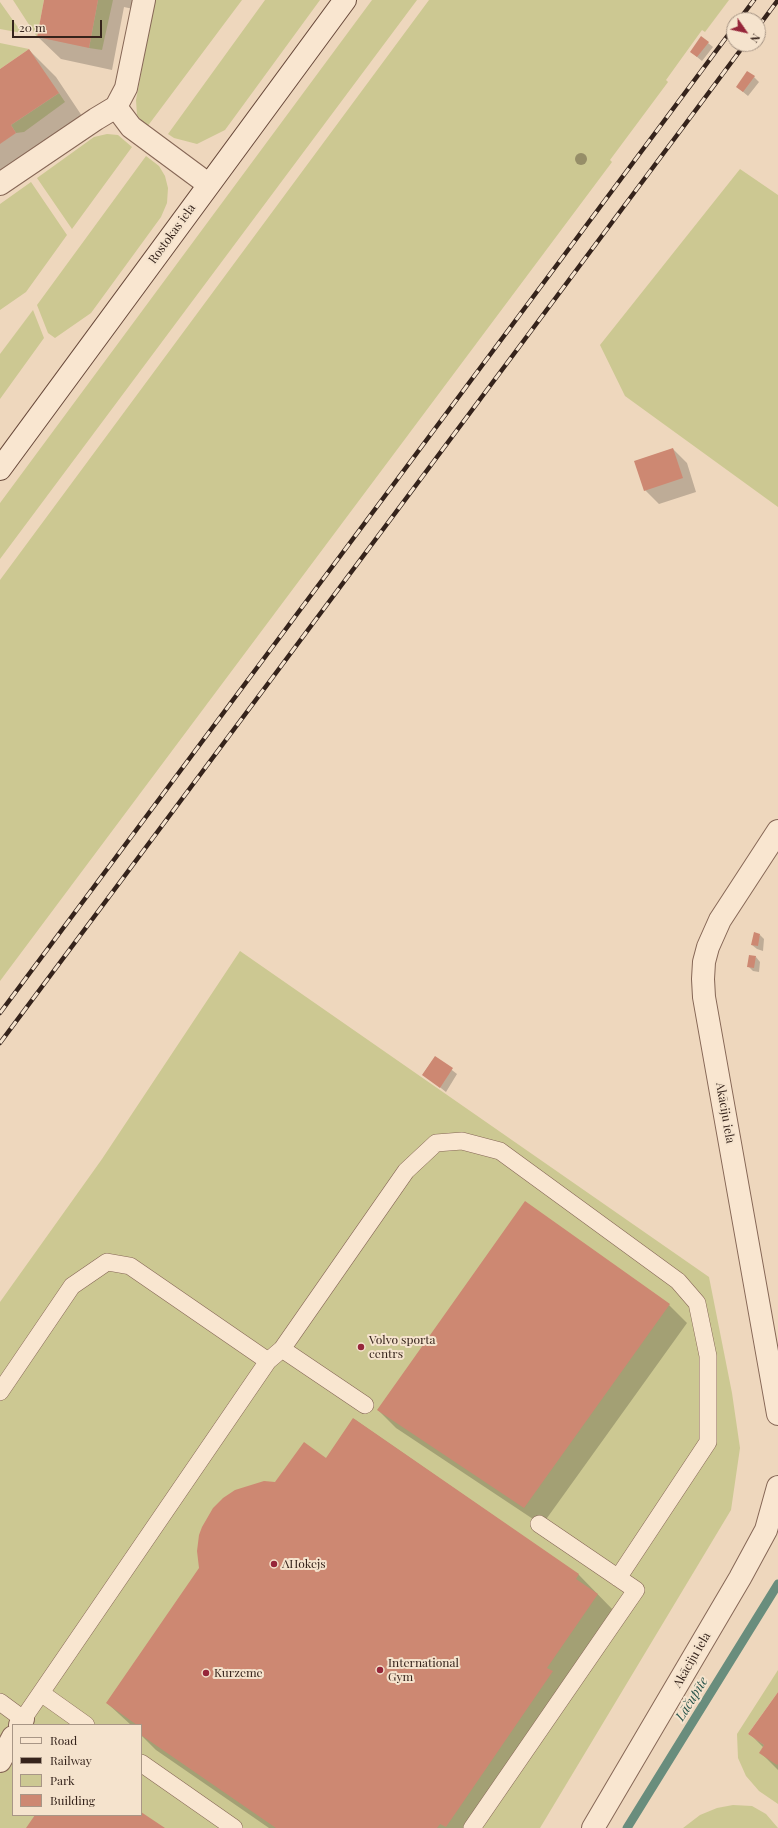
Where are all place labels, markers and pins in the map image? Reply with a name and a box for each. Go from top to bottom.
place label: Volvo sporta centrs [369,1333,436,1361]
marker: Volvo sporta centrs [356,1342,366,1352]
place label: AHokejs [282,1557,326,1571]
marker: AHokejs [269,1559,279,1569]
place label: International Gym [388,1656,459,1684]
marker: International Gym [375,1665,385,1675]
place label: Kurzeme [214,1666,263,1680]
marker: Kurzeme [201,1668,211,1678]

